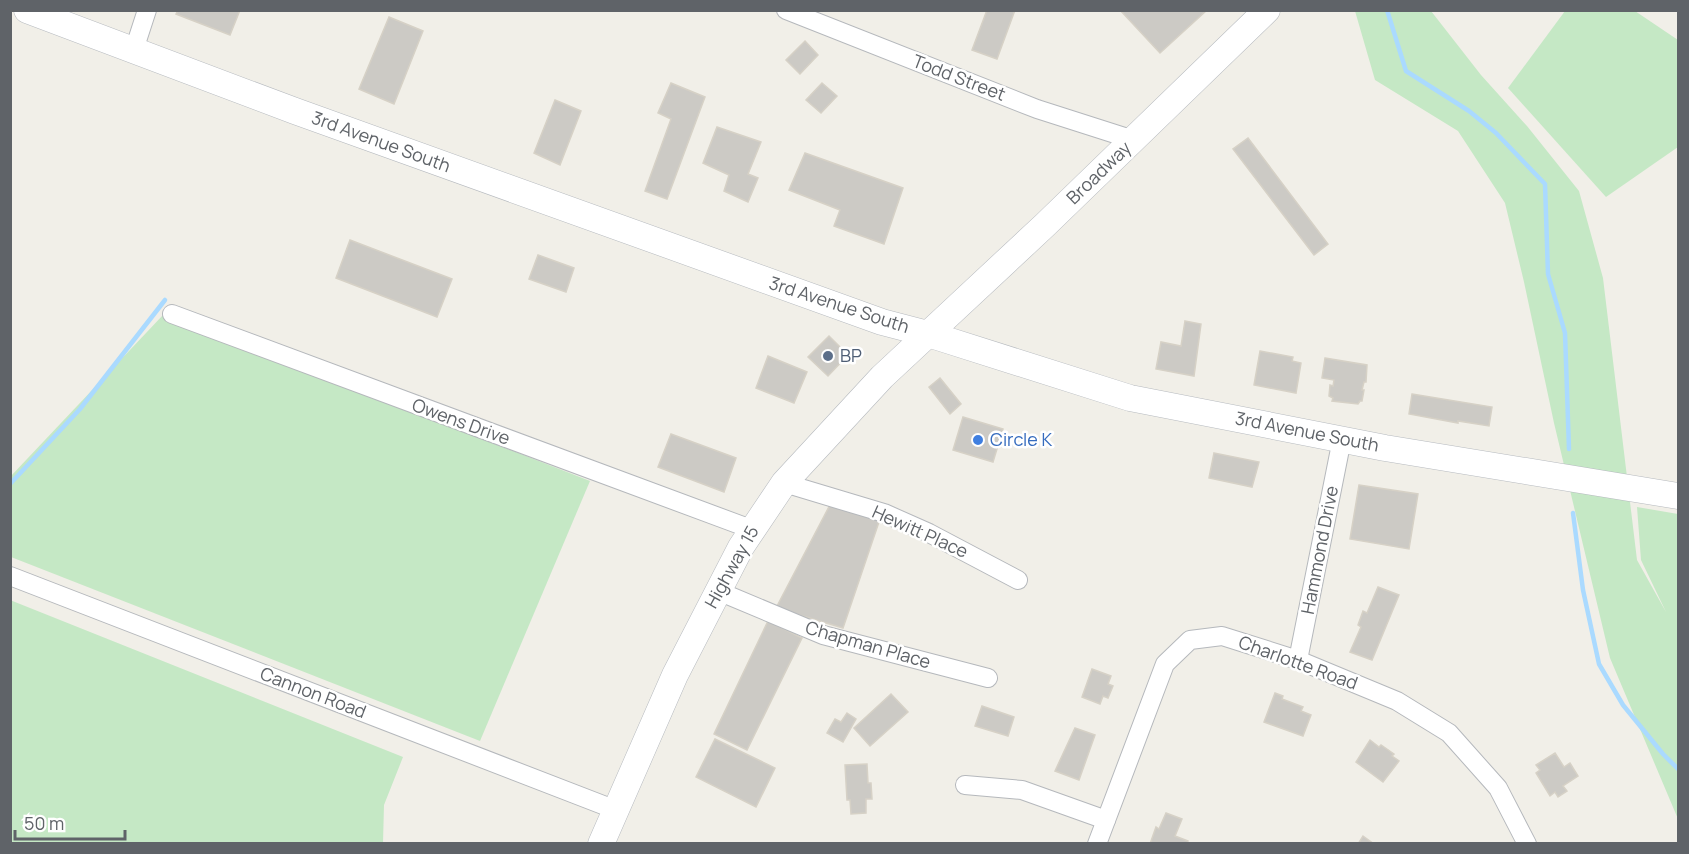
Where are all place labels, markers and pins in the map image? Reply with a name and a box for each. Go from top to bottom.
place label: BP [840,343,862,367]
marker: BP [821,349,835,363]
place label: Circle K [990,427,1052,451]
marker: Circle K [971,433,985,447]

